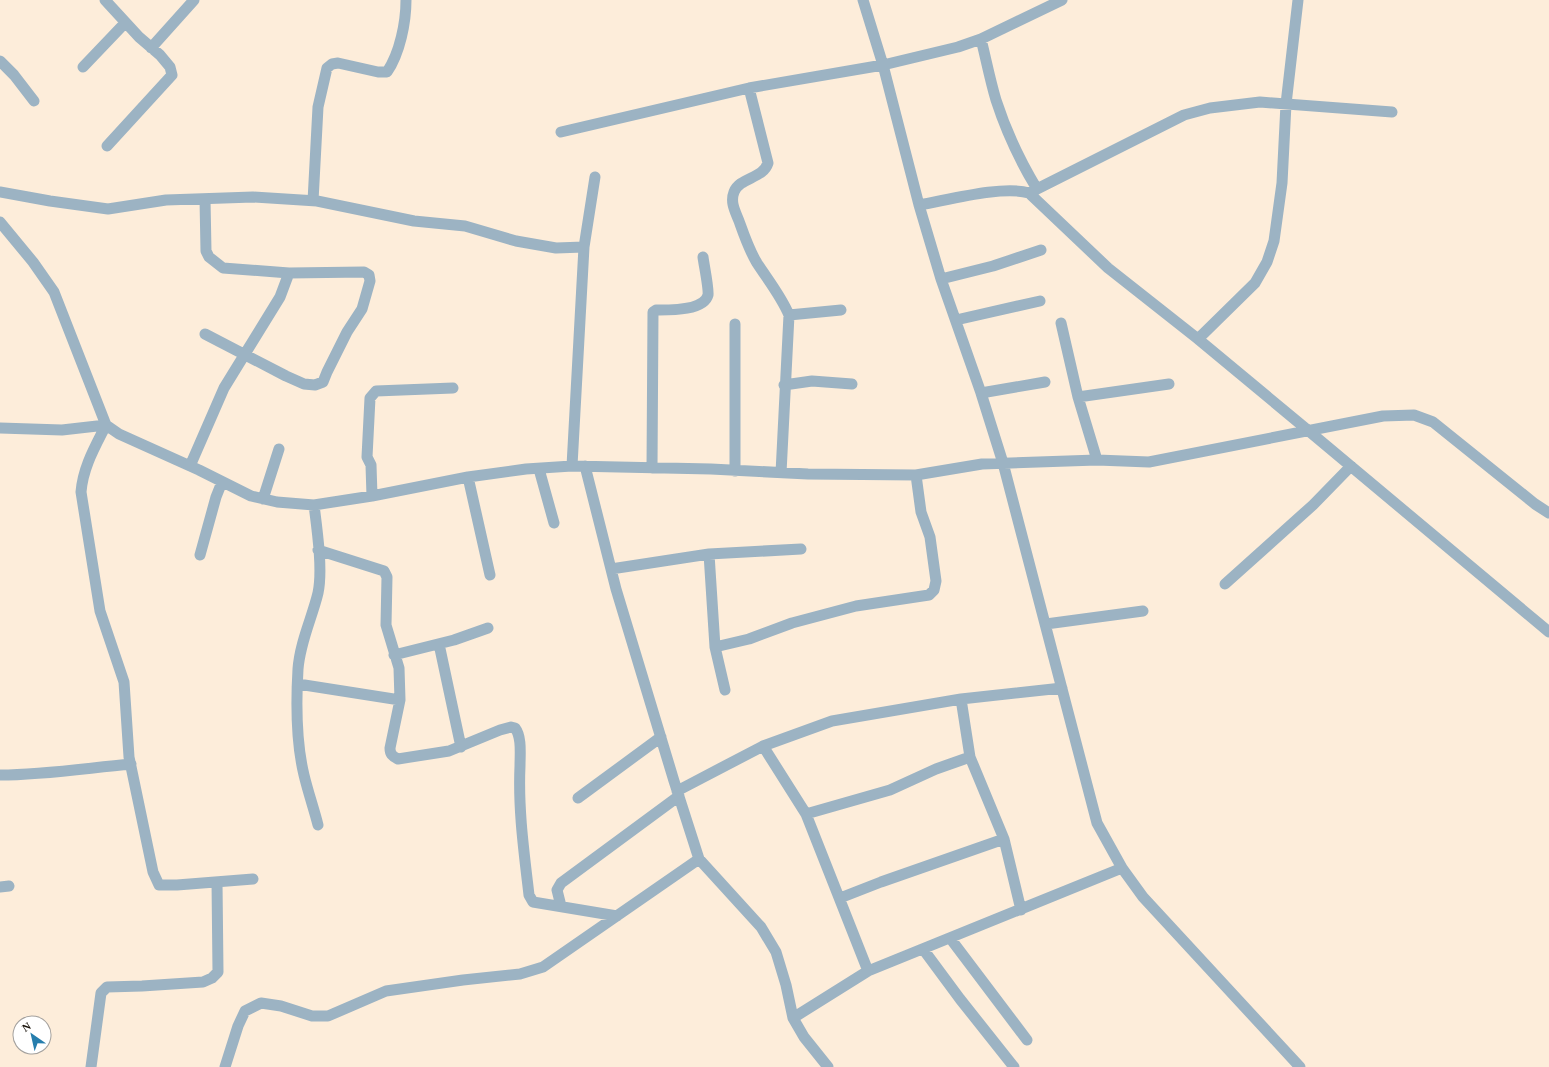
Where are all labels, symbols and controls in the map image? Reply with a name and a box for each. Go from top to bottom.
north arrow [12,1015,52,1055]
text: N [20,1019,33,1034]

